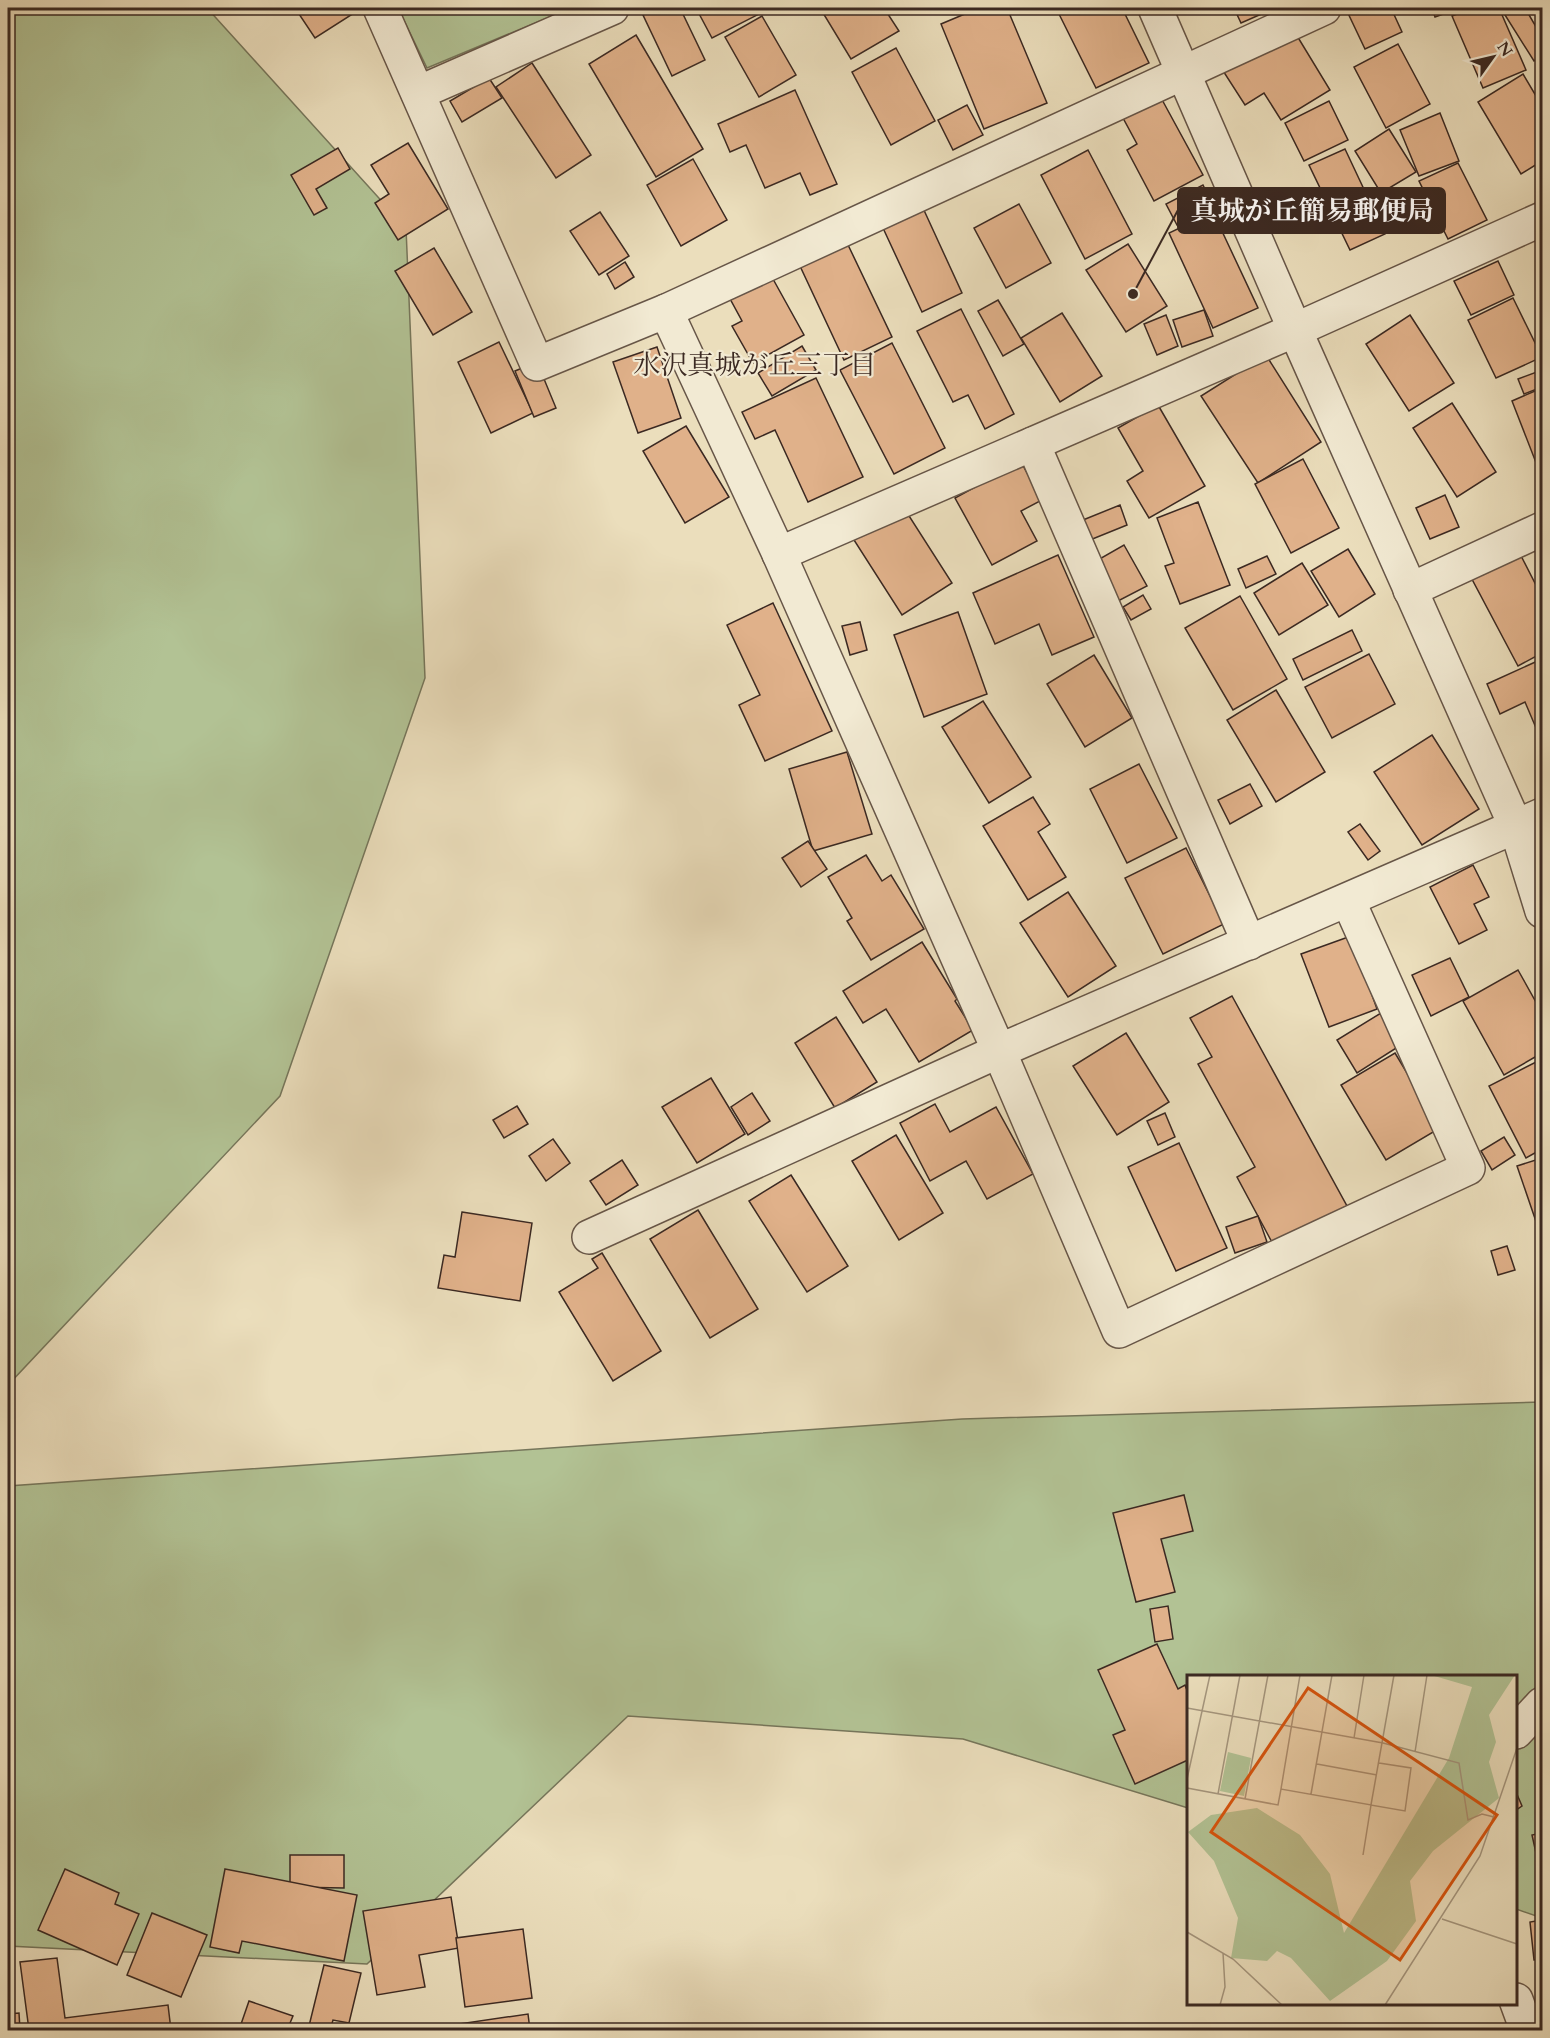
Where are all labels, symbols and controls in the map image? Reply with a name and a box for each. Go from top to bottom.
north arrow [1463,27,1523,87]
text: N [1492,37,1518,61]
callout: 真城が丘簡易郵便局 [1178,188,1445,233]
text: 真城が丘簡易郵便局 [1191,193,1434,230]
district label: 水沢真城が丘三丁目 [634,347,877,384]
inset map [1187,1675,1517,2005]

